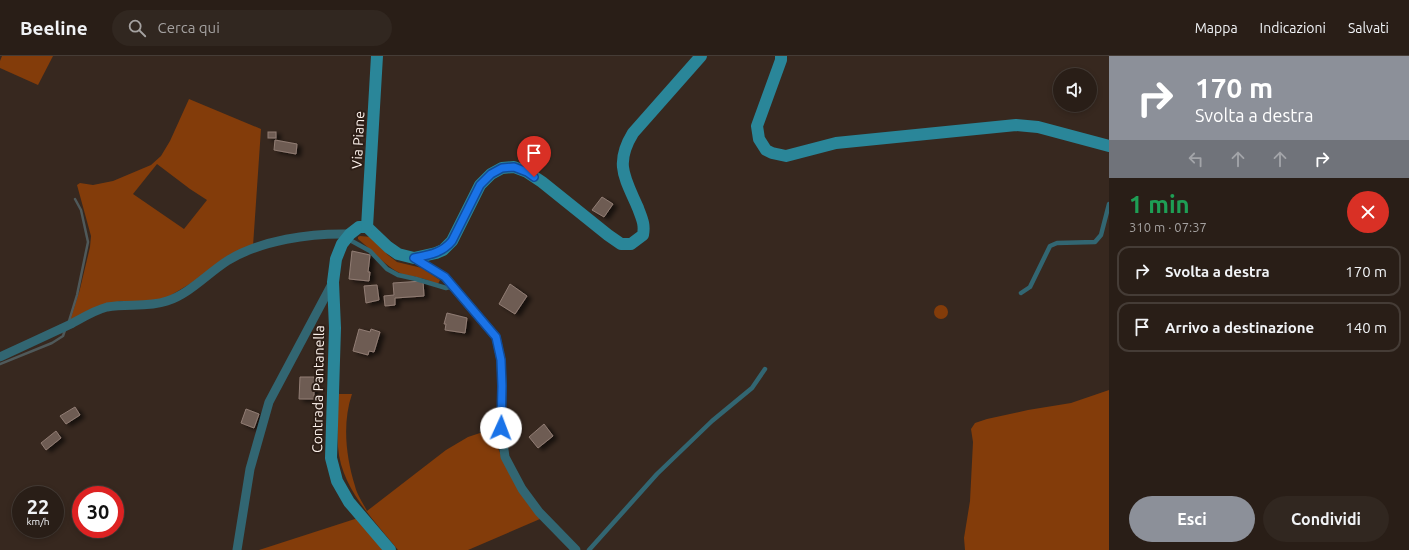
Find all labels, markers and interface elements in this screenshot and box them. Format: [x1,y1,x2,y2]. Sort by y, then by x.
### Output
search box [112,10,392,46]
text: Beeline [20,17,88,39]
icon: search [126,17,148,39]
text: Cerca qui [158,19,220,36]
text: Mappa [1195,20,1238,36]
text: Indicazioni [1260,20,1326,36]
text: Salvati [1348,20,1389,36]
map controls [1053,68,1097,112]
button: sound [1053,68,1097,112]
icon: right [1129,72,1181,124]
text: 170 m [1195,72,1273,103]
text: Svolta a destra [1195,105,1313,125]
street label: Via Piane [348,111,368,169]
pin [517,136,551,177]
icon: arrive [523,142,545,164]
icon: left [1185,148,1207,170]
icon: ahead [1227,148,1249,170]
icon: ahead [1269,148,1291,170]
icon: right [1311,148,1333,170]
text: 1 min [1129,191,1190,218]
button: close [1347,191,1389,233]
text: 310 m · 07:37 [1129,220,1207,234]
icon: right [1131,260,1153,282]
text: Svolta a destra [1165,263,1270,280]
text: 170 m [1345,263,1387,280]
icon: arrive [1131,316,1153,338]
text: Arrivo a destinazione [1165,319,1314,336]
text: 140 m [1345,319,1387,336]
street label: Contrada Pantanella [309,325,327,453]
position arrow [480,407,522,449]
speed limit sign: 30 [72,486,124,538]
text: 22 [27,495,49,518]
button: Esci [1129,496,1255,542]
button: Condividi [1263,496,1389,542]
text: km/h [26,516,50,527]

